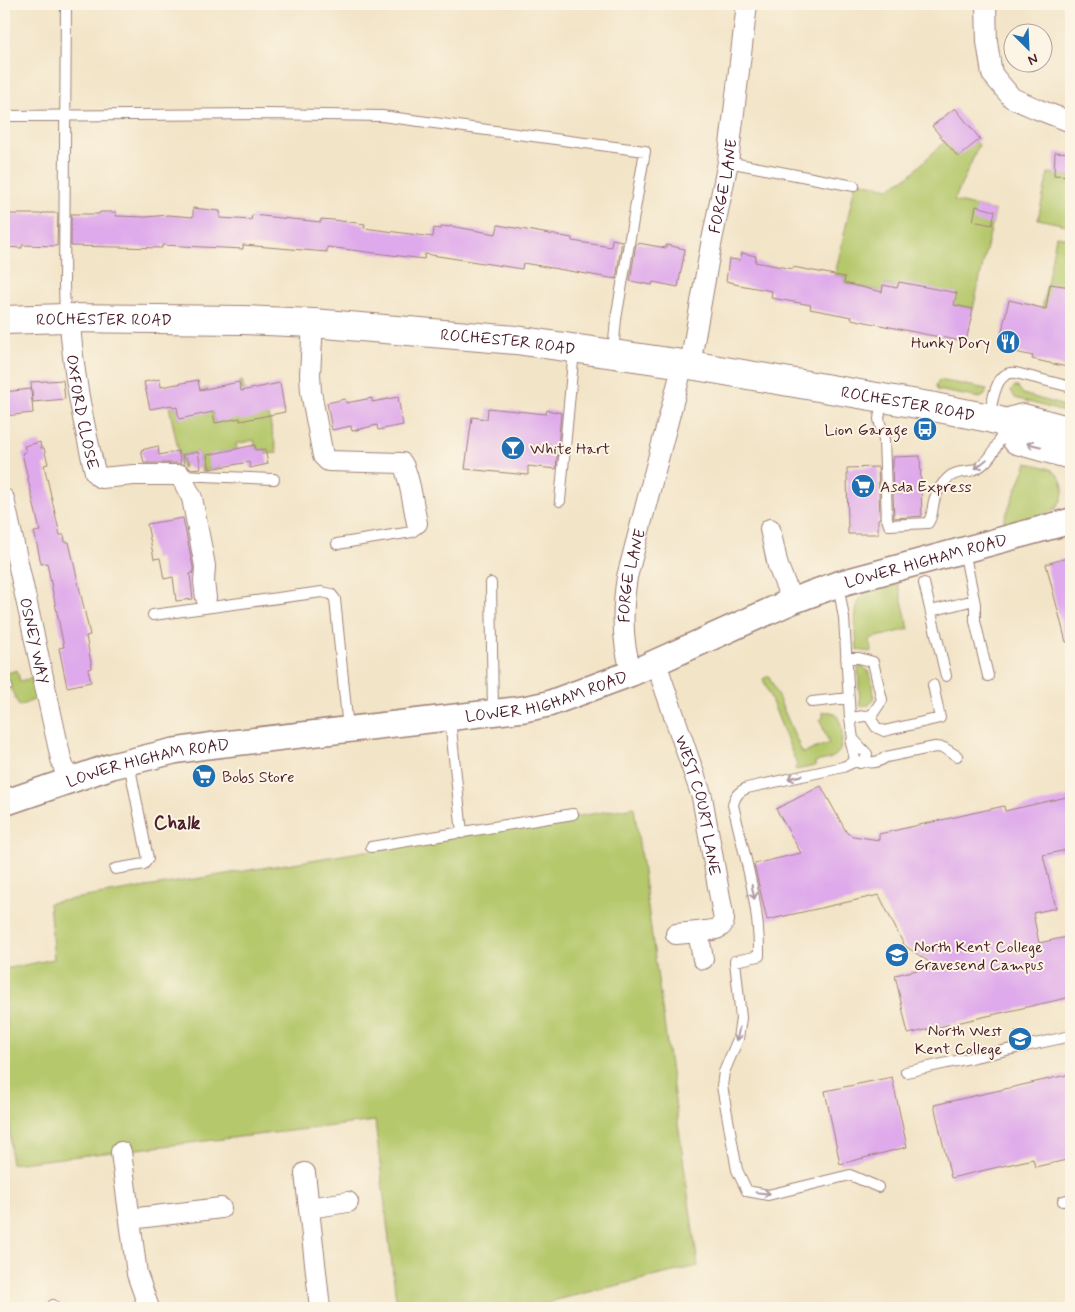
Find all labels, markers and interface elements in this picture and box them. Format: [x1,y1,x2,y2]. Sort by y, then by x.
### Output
north arrow [1002,22,1052,72]
text: N [1025,49,1041,69]
street label: FORGE LANE [705,138,743,235]
street label: ROCHESTER ROAD [36,309,172,331]
street label: ROCHESTER ROAD [439,325,577,360]
restaurant icon: Hunky Dory [995,329,1021,355]
place label: Hunky Dory [911,333,990,354]
street label: OXFORD CLOSE [61,353,103,472]
street label: ROCHESTER ROAD [839,382,977,427]
bus stop icon: Lion Garage [912,416,938,442]
place label: Lion Garage [824,420,908,442]
bar icon: White Hart [500,435,526,461]
place label: White Hart [530,439,611,460]
one-way arrow [1027,440,1043,449]
one-way arrow [975,458,988,469]
supermarket icon: Asda Express [850,473,876,499]
place label: Asda Express [880,477,972,498]
street label: FORGE LANE [614,527,651,623]
street label: LOWER HIGHAM ROAD [843,530,1010,594]
street label: OSNEY WAY [14,596,53,686]
street label: LOWER HIGHAM ROAD [464,667,631,728]
street label: WEST COURT LANE [670,733,725,877]
street label: LOWER HIGHAM ROAD [64,734,231,793]
supermarket icon: Bobs Store [191,763,217,789]
place label: Bobs Store [222,767,295,788]
one-way arrow [788,773,804,782]
district label: Chalk [154,811,201,836]
one-way arrow [748,884,758,900]
place label: North Kent College Gravesend Campus [914,937,1044,976]
school or university icon: North Kent College Gravesend Campus [884,942,910,968]
place label: North West Kent College [915,1021,1002,1060]
one-way arrow [733,1025,742,1041]
school or university icon: North West Kent College [1007,1026,1033,1052]
one-way arrow [755,1188,771,1198]

